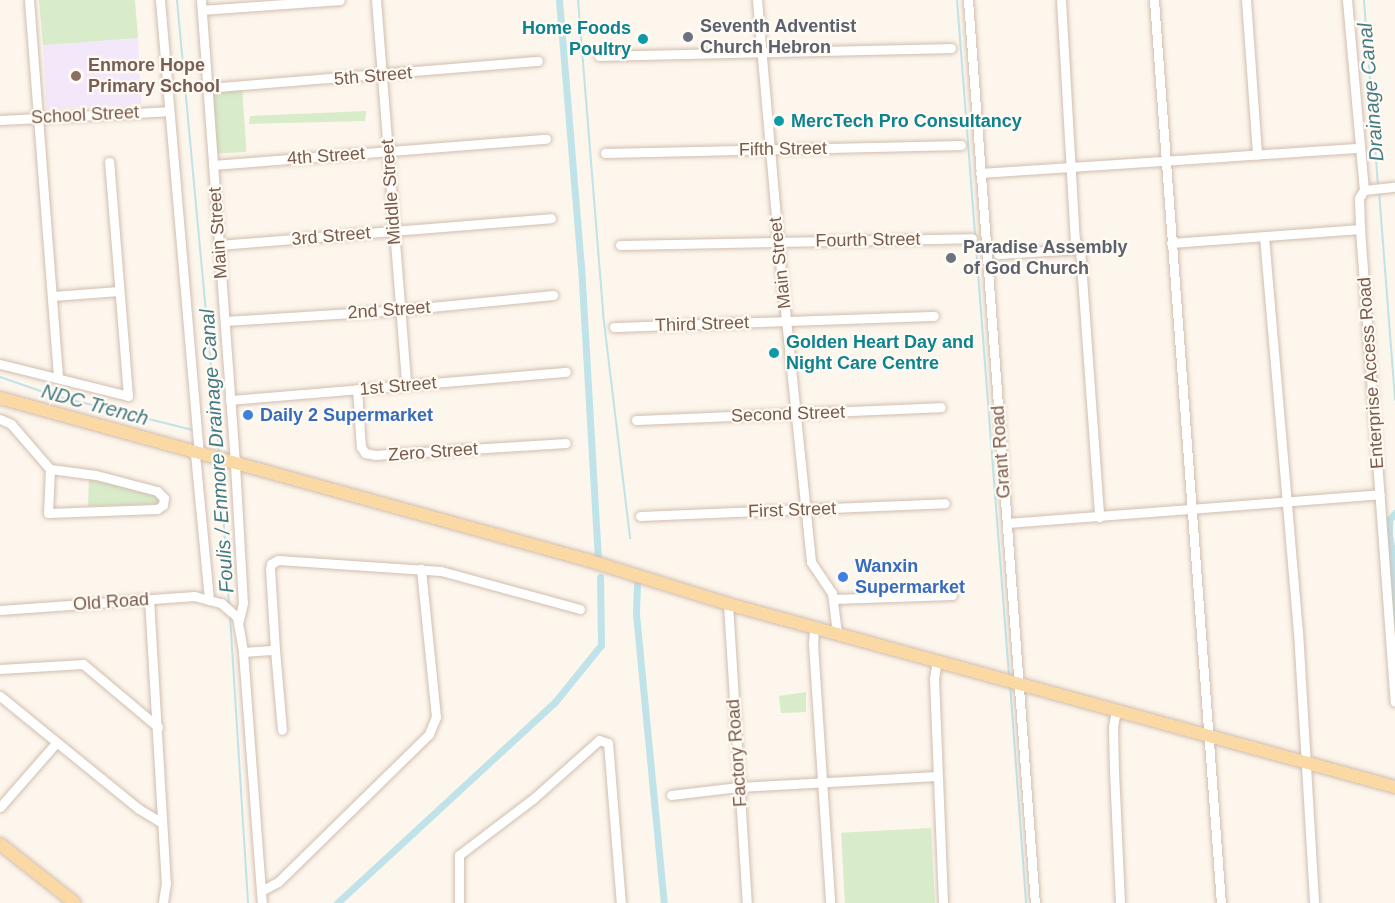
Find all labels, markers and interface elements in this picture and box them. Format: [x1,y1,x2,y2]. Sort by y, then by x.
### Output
place label: Seventh Adventist Church Hebron [700,16,857,58]
place label: Home Foods Poultry [522,18,631,60]
water label: Drainage Canal [1353,22,1389,162]
marker: Seventh Adventist Church Hebron [681,30,695,44]
marker: Home Foods Poultry [636,32,650,46]
place label: Enmore Hope Primary School [88,55,220,98]
street label: 5th Street [333,62,413,90]
marker: Enmore Hope Primary School [69,69,83,83]
street label: School Street [30,101,140,129]
place label: MercTech Pro Consultancy [791,110,1022,132]
marker: MercTech Pro Consultancy [772,114,786,128]
street label: Fifth Street [739,137,827,161]
street label: Middle Street [377,138,405,246]
street label: 4th Street [286,143,366,169]
street label: Main Street [204,186,232,280]
street label: Main Street [764,216,796,310]
street label: 3rd Street [291,222,371,250]
street label: Fourth Street [815,228,921,252]
place label: Paradise Assembly of God Church [963,237,1128,280]
marker: Paradise Assembly of God Church [944,251,958,265]
street label: Enterprise Access Road [1353,276,1389,470]
street label: 2nd Street [347,296,431,324]
water label: Foulis / Enmore Drainage Canal [195,308,239,594]
street label: Third Street [655,312,749,336]
place label: Golden Heart Day and Night Care Centre [786,332,974,374]
marker: Golden Heart Day and Night Care Centre [767,346,781,360]
street label: 1st Street [359,372,437,400]
water label: NDC Trench [39,379,151,431]
street label: Second Street [731,401,845,427]
place label: Daily 2 Supermarket [260,404,433,426]
street label: Grant Road [987,405,1015,499]
marker: Daily 2 Supermarket [241,408,255,422]
street label: Zero Street [387,438,479,466]
street label: First Street [748,498,836,522]
place label: Wanxin Supermarket [855,556,965,598]
marker: Wanxin Supermarket [836,570,850,584]
street label: Old Road [72,589,150,615]
street label: Factory Road [722,698,752,808]

